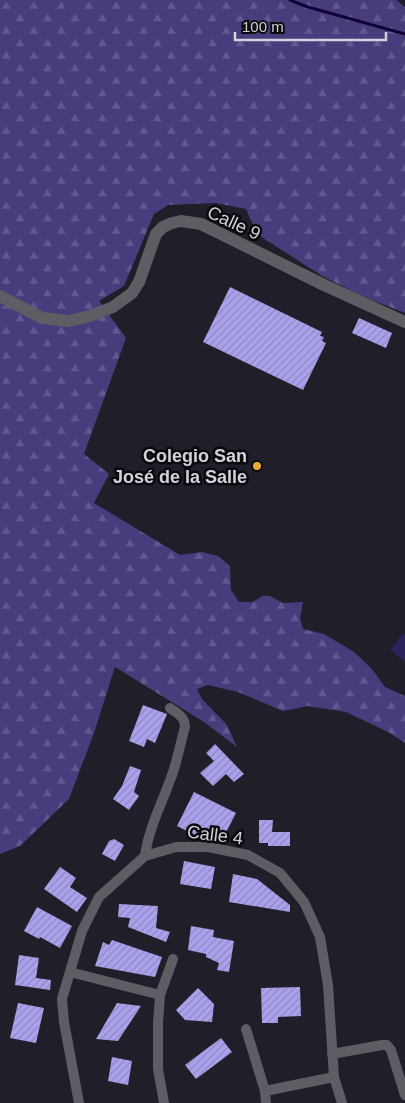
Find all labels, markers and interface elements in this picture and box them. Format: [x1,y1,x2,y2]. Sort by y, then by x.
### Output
scale bar [235,10,386,42]
text: 100 m [242,18,284,35]
street label: Calle 9 [204,202,264,244]
place label: Colegio San José de la Salle [113,446,247,487]
marker: Colegio San José de la Salle [251,460,263,472]
street label: Calle 4 [186,822,244,848]

